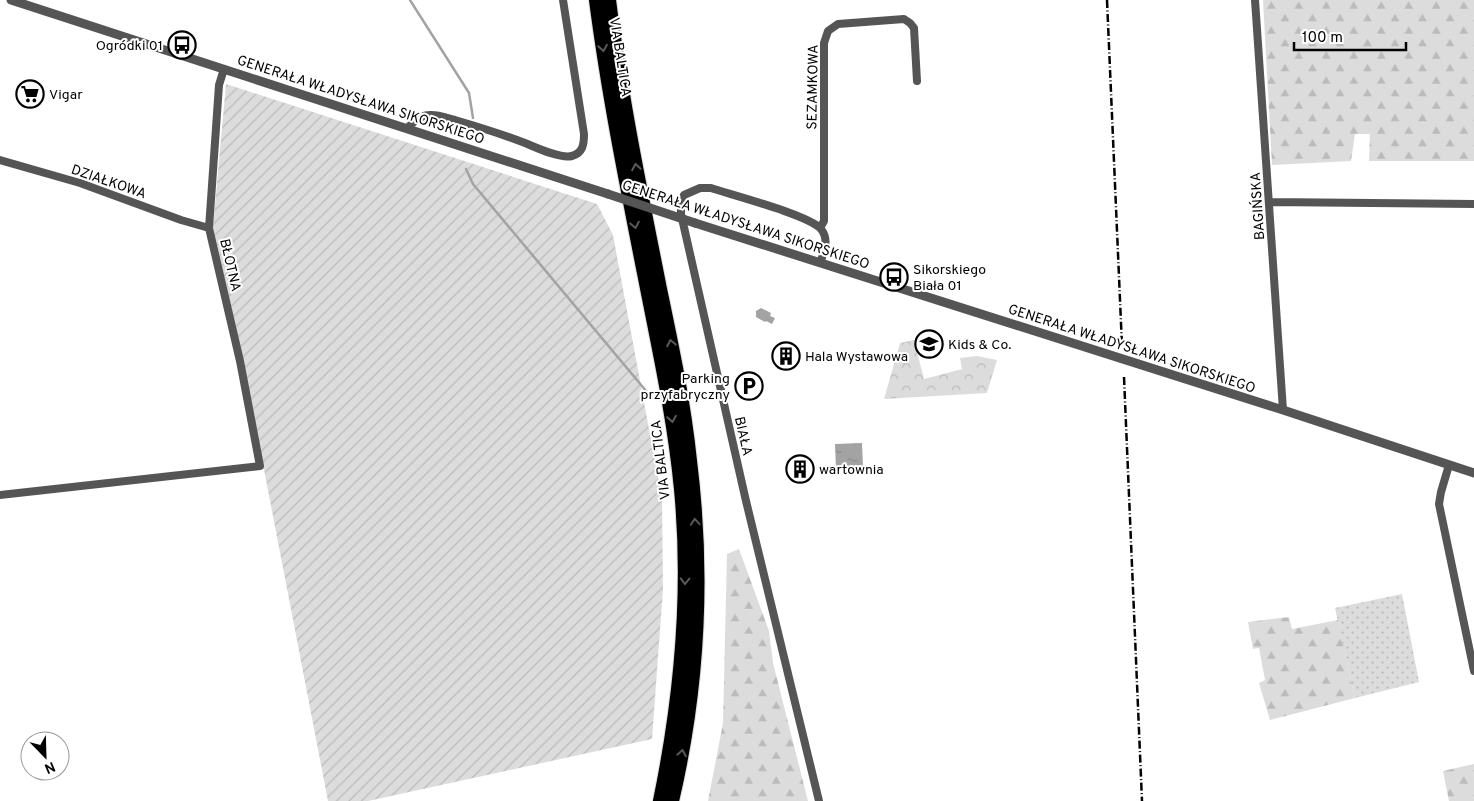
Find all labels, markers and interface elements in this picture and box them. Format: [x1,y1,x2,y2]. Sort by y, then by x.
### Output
street label: VIA BALTICA [605,16,634,98]
scale bar [1294,20,1406,52]
text: 100 m [1302,29,1343,48]
bus stop icon: Ogródki 01 [167,30,197,60]
place label: Ogródki 01 [96,38,163,55]
street label: SEZAMKOWA [804,44,823,130]
one-way arrow [597,45,608,53]
street label: GENERAŁA WŁADYSŁAWA SIKORSKIEGO [235,52,486,149]
supermarket icon: Vigar [15,79,45,109]
place label: Vigar [49,87,83,104]
street label: DZIAŁKOWA [69,162,148,203]
one-way arrow [631,163,641,171]
street label: BAGIŃSKA [1247,171,1269,241]
street label: GENERAŁA WŁADYSŁAWA SIKORSKIEGO [620,177,871,274]
one-way arrow [629,221,639,230]
street label: BŁOTNA [215,237,244,293]
bus stop icon: Sikorskiego Biała 01 [879,262,909,292]
place label: Sikorskiego Biała 01 [913,262,986,295]
street label: GENERAŁA WŁADYSŁAWA SIKORSKIEGO [1006,301,1257,398]
school or university icon: Kids & Co. [914,329,944,359]
place label: Kids & Co. [948,337,1011,354]
one-way arrow [666,339,677,348]
building icon: Hala Wystawowa [771,341,801,371]
place label: Hala Wystawowa [805,349,908,366]
place label: Parking przyfabryczny [641,371,730,404]
parking icon: Parking przyfabryczny [734,371,764,401]
street label: BIAŁA [730,415,755,458]
one-way arrow [666,416,677,424]
street label: VIA BALTICA [648,419,675,501]
building icon: wartownia [785,454,815,484]
place label: wartownia [819,462,884,479]
one-way arrow [690,517,701,525]
one-way arrow [679,577,690,585]
north arrow [20,731,70,781]
one-way arrow [676,749,686,758]
text: N [42,757,57,776]

